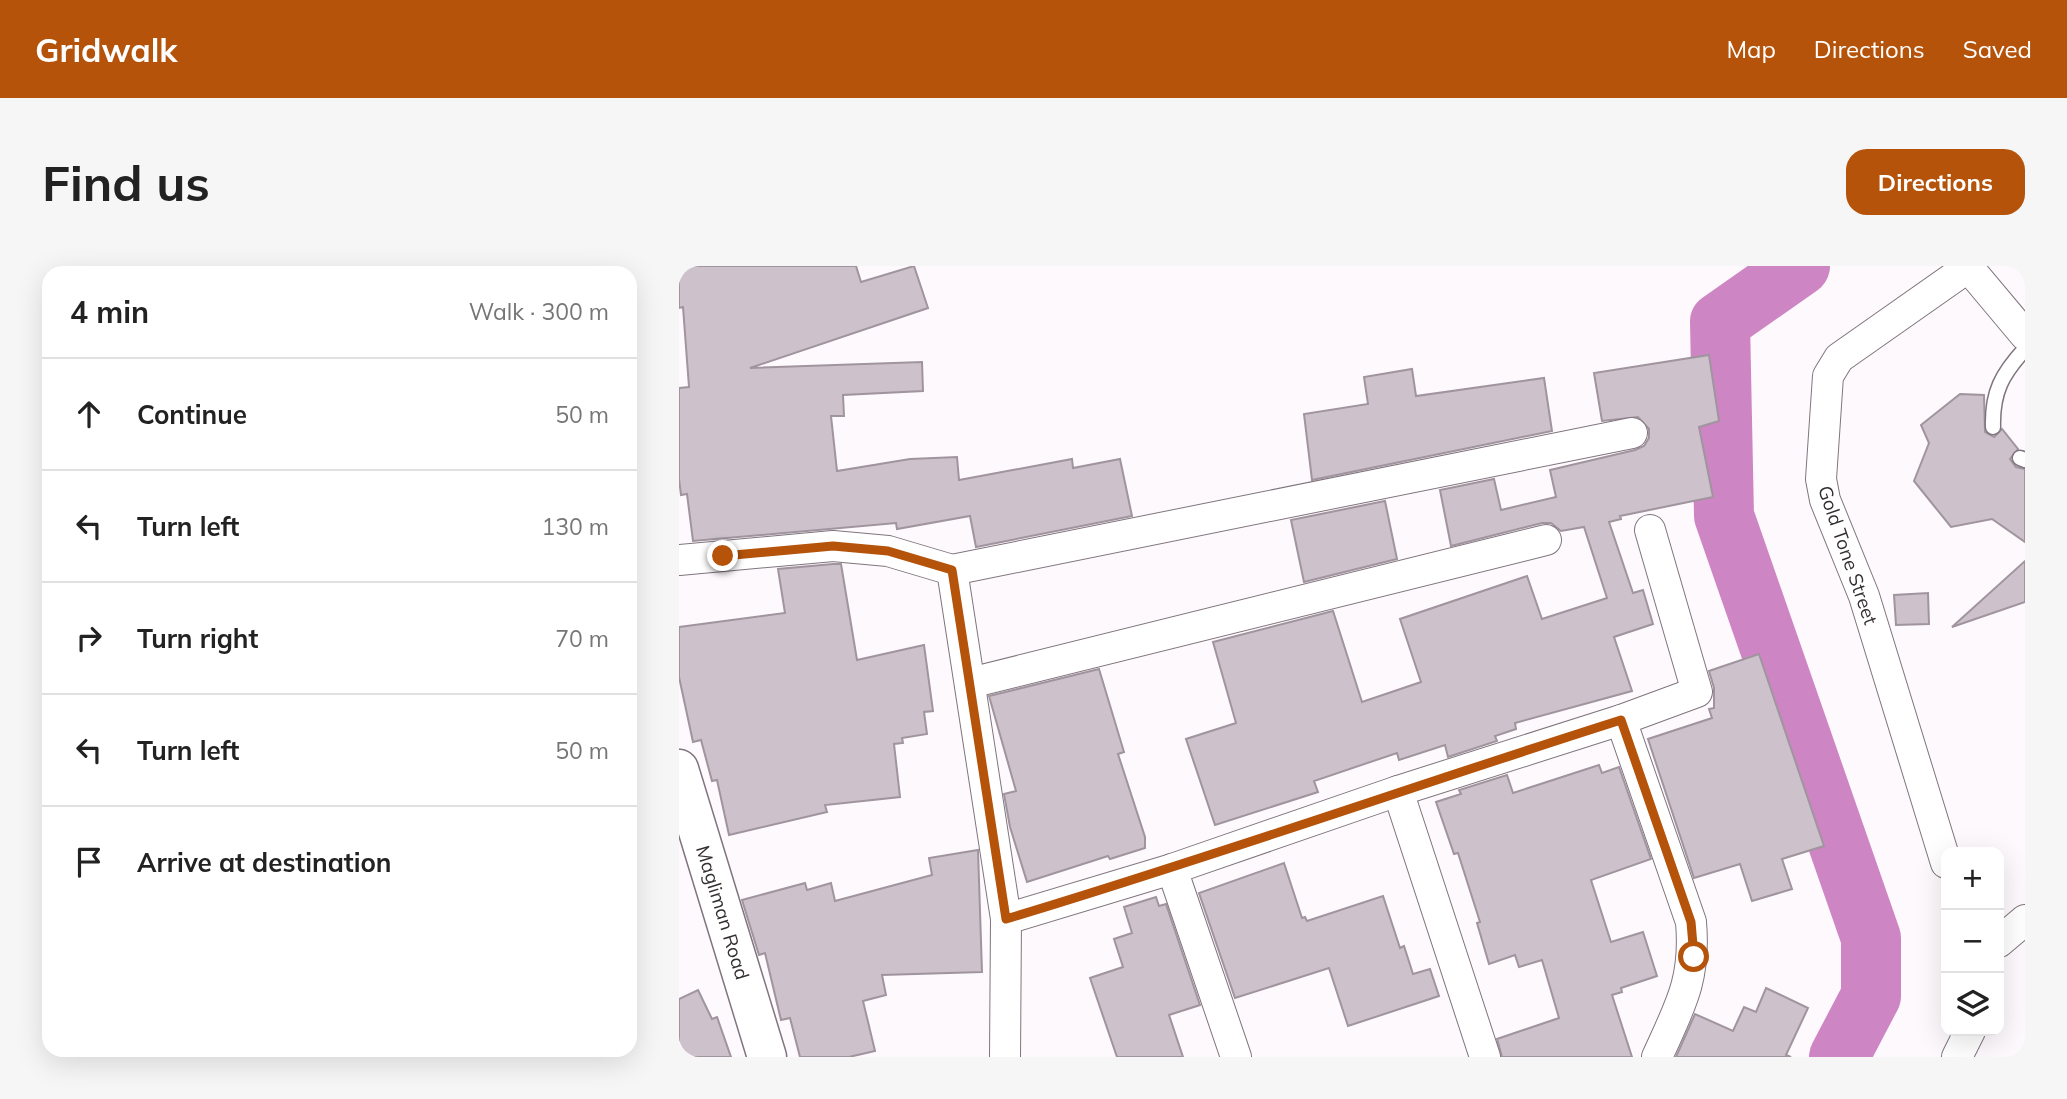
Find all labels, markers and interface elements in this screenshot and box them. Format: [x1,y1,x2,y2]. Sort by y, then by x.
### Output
text: Gridwalk [35,29,178,70]
text: Map [1726,34,1776,64]
text: Directions [1814,34,1925,64]
text: Saved [1963,34,2032,64]
button: Directions [1846,149,2025,215]
text: Find us [42,152,210,213]
text: 4 min [70,293,149,331]
text: Walk · 300 m [469,297,609,326]
icon: ahead [70,395,108,433]
text: Continue [137,398,247,431]
text: 50 m [555,400,609,429]
street label: Gold Tone Street [1813,482,1883,628]
icon: left [70,507,108,545]
text: Turn left [137,510,239,543]
text: 130 m [541,512,609,541]
route end [707,540,738,571]
icon: right [70,619,108,657]
text: Turn right [137,622,258,655]
text: 70 m [555,624,609,653]
icon: left [70,731,108,769]
text: Turn left [137,734,239,767]
text: 50 m [555,736,609,765]
street label: Magliman Road [691,842,755,982]
icon: arrive [70,843,108,881]
text: Arrive at destination [137,846,392,879]
map controls [1941,847,2004,1036]
button: + [1941,847,2004,910]
button: − [1941,910,2004,973]
route start [1678,941,1709,972]
button: layers [1941,973,2004,1036]

